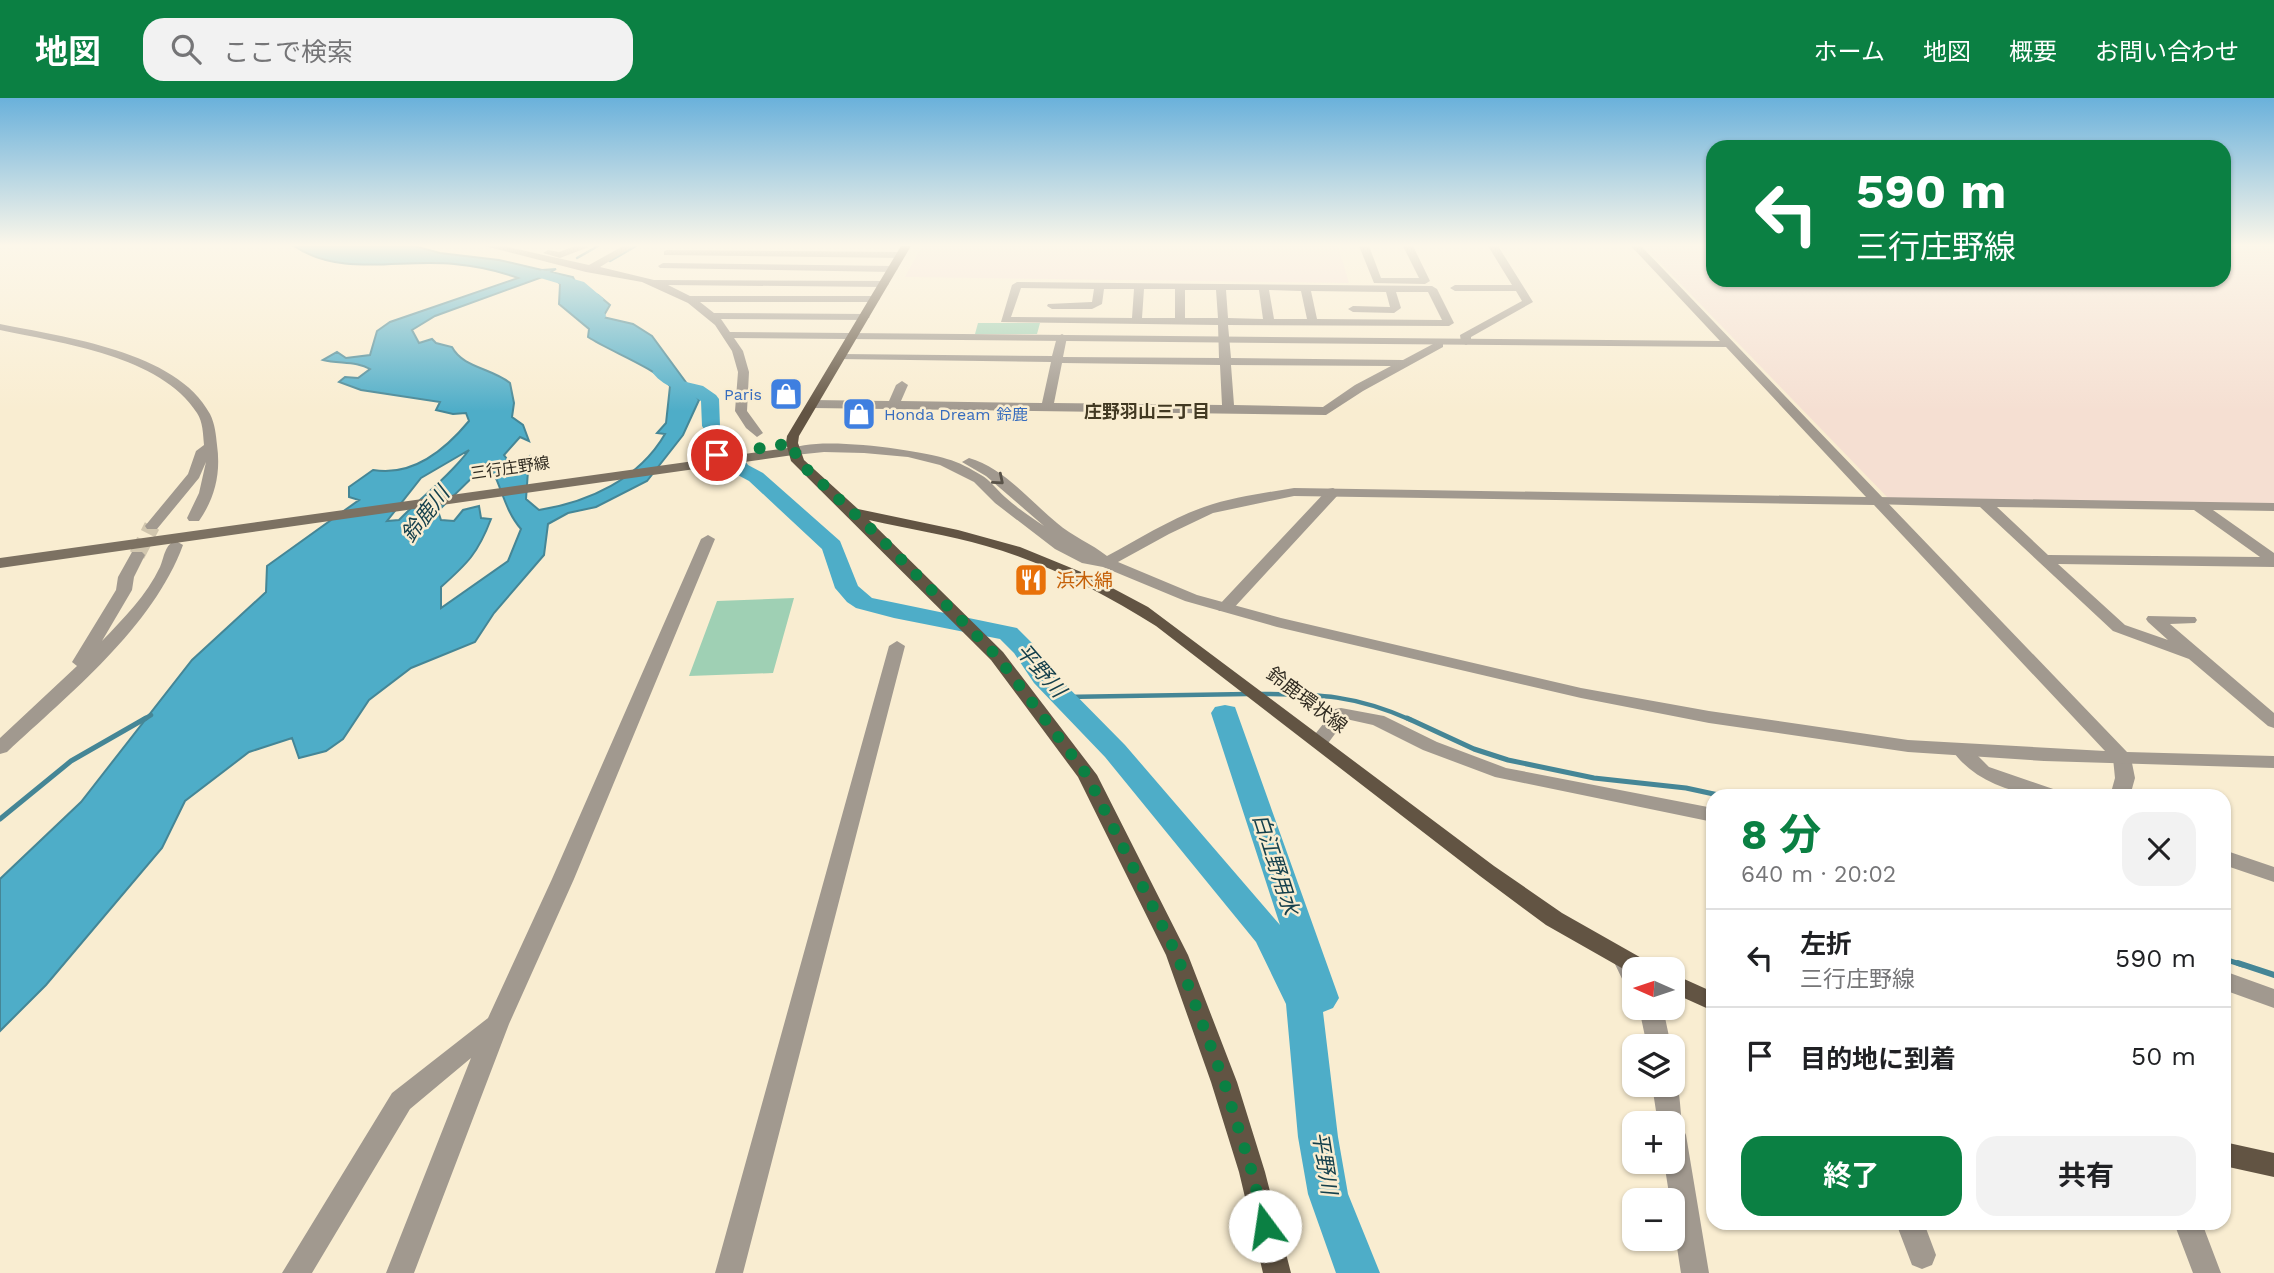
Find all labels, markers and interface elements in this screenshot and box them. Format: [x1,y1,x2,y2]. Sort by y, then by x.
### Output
search box [143,18,633,81]
icon: search [167,30,205,68]
text: 地図 [35,32,101,71]
text: ここで検索 [223,37,353,67]
text: ホーム [1814,38,1885,66]
text: 地図 [1923,38,1971,66]
text: 概要 [2009,38,2057,66]
text: お問い合わせ [2095,38,2239,66]
text: 590 m [1856,162,2006,220]
icon: left [1741,168,1832,259]
text: 三行庄野線 [1856,228,2016,266]
shop icon: Paris [767,375,805,413]
place label: Paris [724,385,762,404]
shop icon: Honda Dream 鈴鹿 [840,395,878,433]
district label: 庄野羽山三丁目 [1084,401,1210,422]
place label: Honda Dream 鈴鹿 [884,405,1028,424]
pin [687,425,747,485]
icon: arrive [698,436,736,474]
street label: 三行庄野線 [469,453,551,483]
one-way arrow [991,472,1004,484]
water label: 鈴鹿川 [396,480,455,547]
restaurant icon: 浜木綿 [1012,561,1050,599]
place label: 浜木綿 [1056,569,1113,592]
water label: 平野川 [1011,638,1072,703]
street label: 鈴鹿環状線 [1262,662,1352,738]
water label: 白江野用水 [1248,810,1305,920]
text: 8 分 [1741,810,1821,859]
button: close [2122,812,2196,886]
text: 640 m · 20:02 [1741,861,1896,888]
text: 左折 [1800,929,1852,959]
icon: left [1741,939,1779,977]
text: 590 m [2115,943,2196,973]
north arrow [1622,957,1685,1020]
map controls [1622,957,1685,1251]
text: 三行庄野線 [1800,966,1915,993]
button: layers [1622,1034,1685,1097]
icon: arrive [1741,1037,1779,1075]
text: 50 m [2131,1041,2196,1071]
text: 目的地に到着 [1800,1044,1956,1074]
button: + [1622,1111,1685,1174]
water label: 平野川 [1308,1130,1343,1198]
button: 終了 [1741,1136,1962,1216]
button: 共有 [1976,1136,2196,1216]
button: − [1622,1188,1685,1251]
position arrow [1228,1189,1302,1263]

